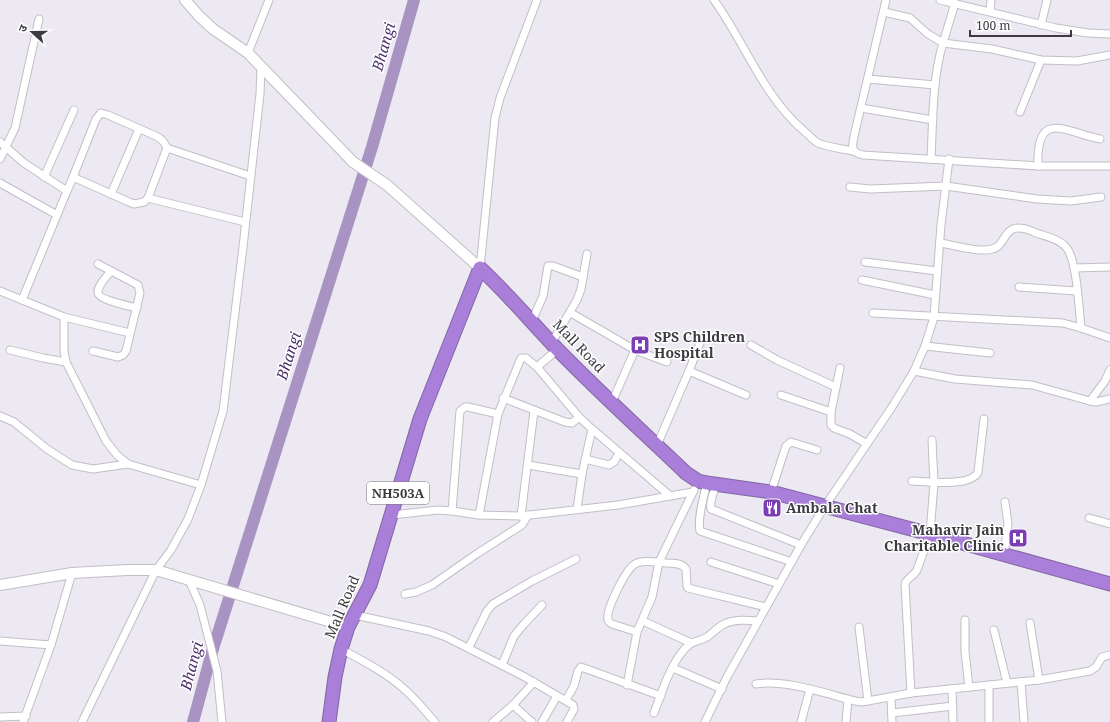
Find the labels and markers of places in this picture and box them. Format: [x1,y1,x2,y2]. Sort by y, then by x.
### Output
place label: SPS Children Hospital [654,327,745,362]
hospital icon: SPS Children Hospital [629,334,651,356]
restaurant icon: Ambala Chat [761,497,783,519]
place label: Ambala Chat [786,498,878,517]
place label: Mahavir Jain Charitable Clinic [884,520,1004,555]
hospital icon: Mahavir Jain Charitable Clinic [1007,527,1029,549]

